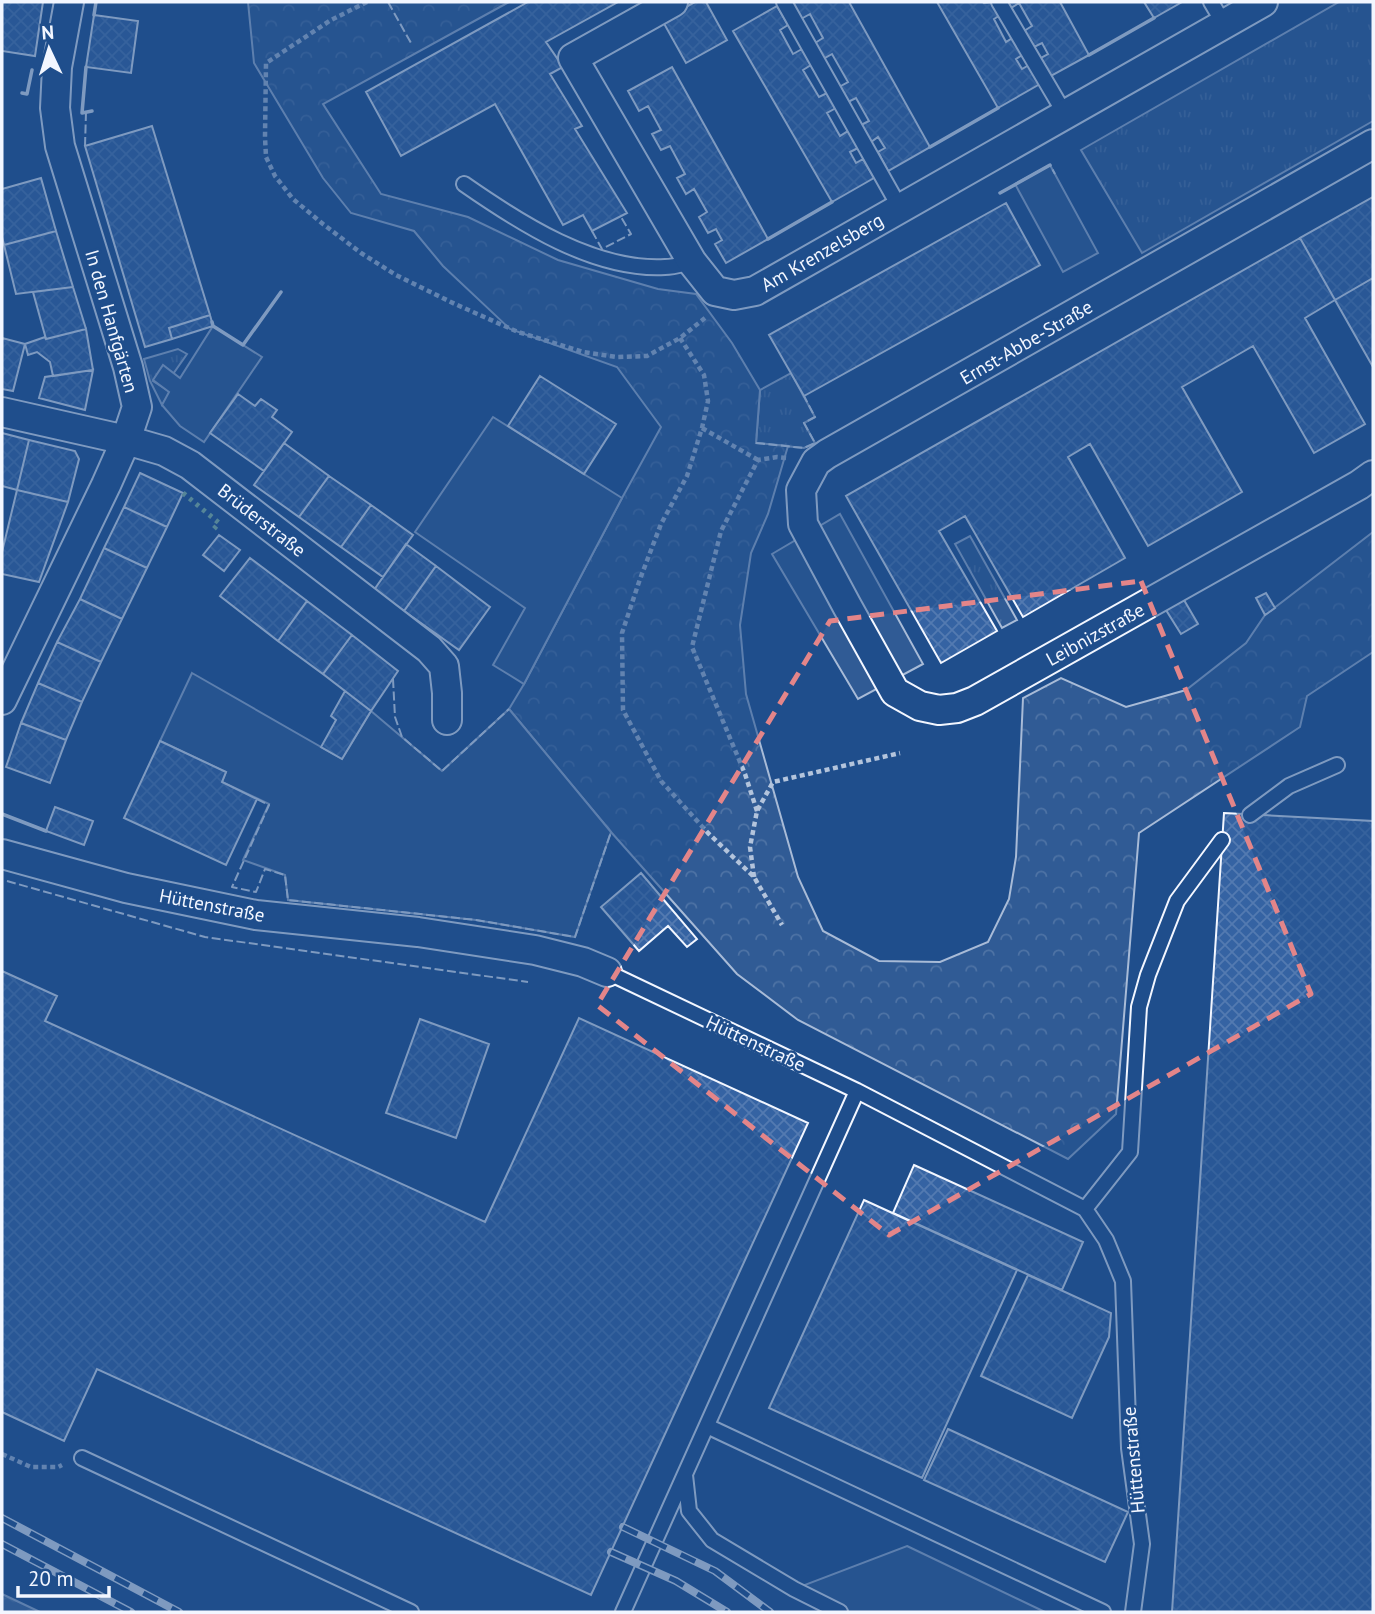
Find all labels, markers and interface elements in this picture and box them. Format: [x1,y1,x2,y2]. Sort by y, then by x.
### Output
north arrow [14,14,84,84]
text: N [41,20,55,44]
street label: Am Krenzelsberg [757,207,887,297]
street label: In den Hanfgärten [80,247,144,395]
street label: Ernst-Abbe-Straße [955,294,1097,390]
street label: Brüderstraße [213,478,311,562]
street label: Leibnizstraße [1042,597,1148,671]
street label: Hüttenstraße [157,883,267,927]
street label: Hüttenstraße [702,1010,810,1076]
street label: Hüttenstraße [1116,1406,1150,1514]
scale bar [18,1554,108,1598]
text: 20 m [28,1565,74,1592]

